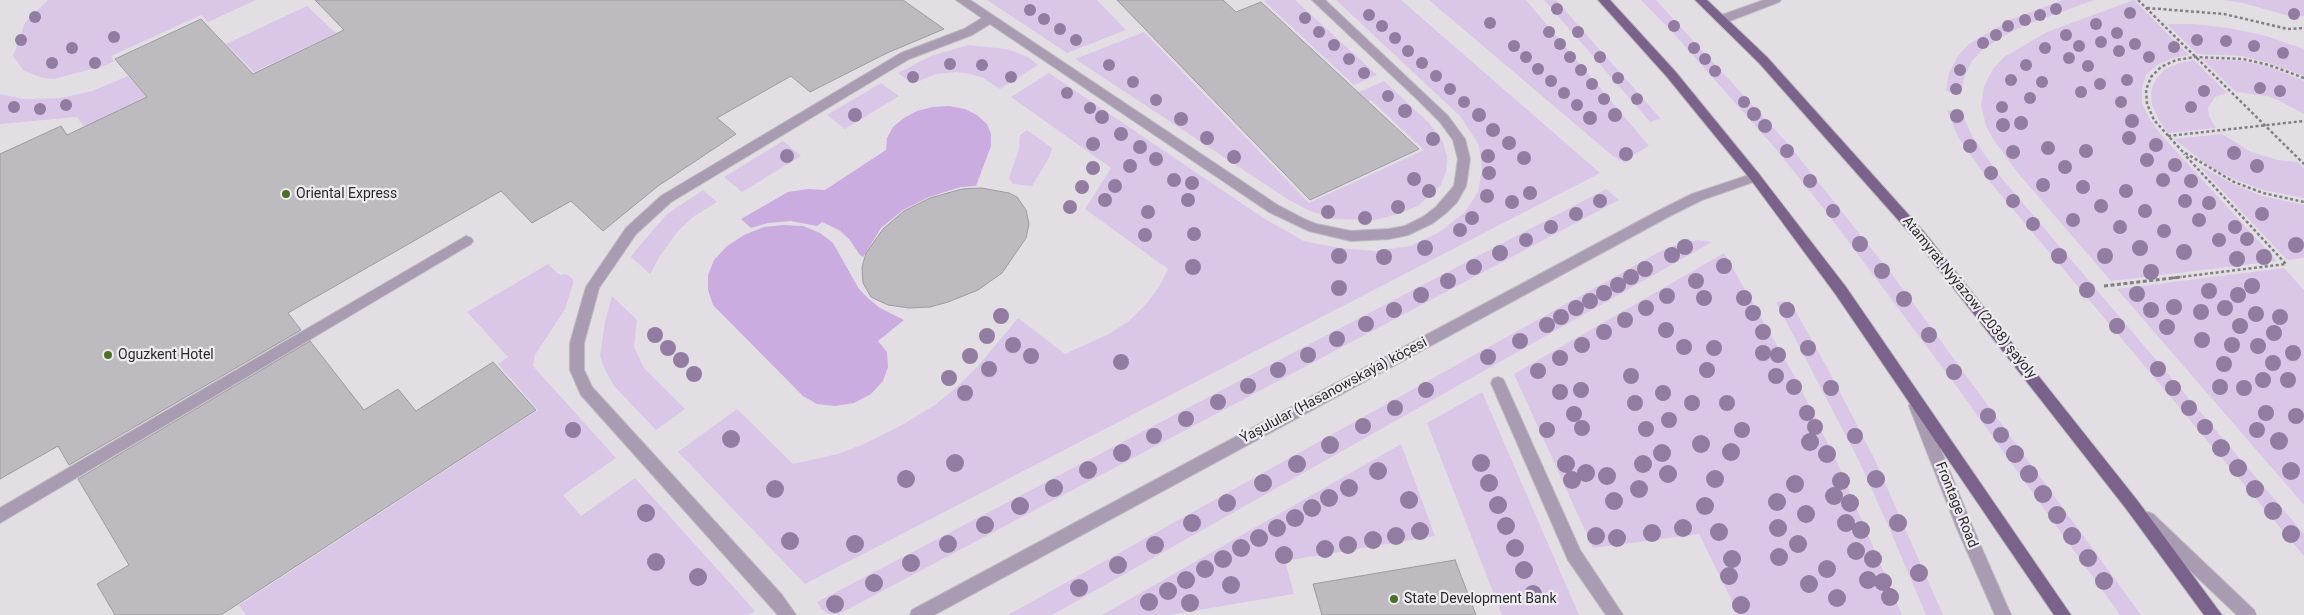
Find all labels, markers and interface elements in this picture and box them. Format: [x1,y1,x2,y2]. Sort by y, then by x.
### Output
place label: Oriental Express [296,186,397,202]
marker: Oriental Express [280,188,292,200]
street label: Atamyrat Nyýazow (2038) şaýoly [1898,214,2040,382]
street label: Ýaşulular (Hasanowskaýa) köçesi [1238,335,1430,447]
place label: Oguzkent Hotel [118,347,214,363]
marker: Oguzkent Hotel [102,349,114,361]
street label: Frontage Road [1931,460,1981,550]
place label: State Development Bank [1404,591,1557,607]
marker: State Development Bank [1388,593,1400,605]

